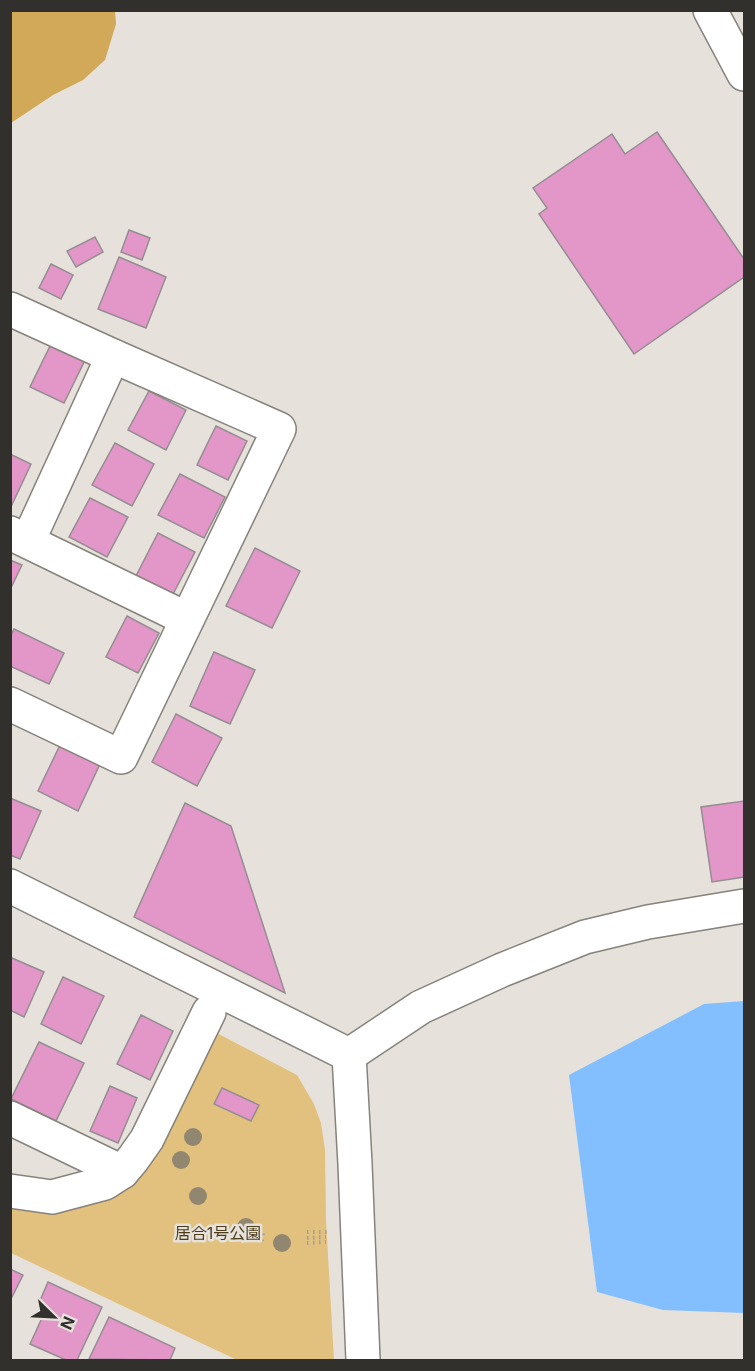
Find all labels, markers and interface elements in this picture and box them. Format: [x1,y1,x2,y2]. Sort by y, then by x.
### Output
park label: 居合1号公園 [175,1223,261,1243]
north arrow [24,1287,84,1347]
text: N [56,1313,79,1333]

